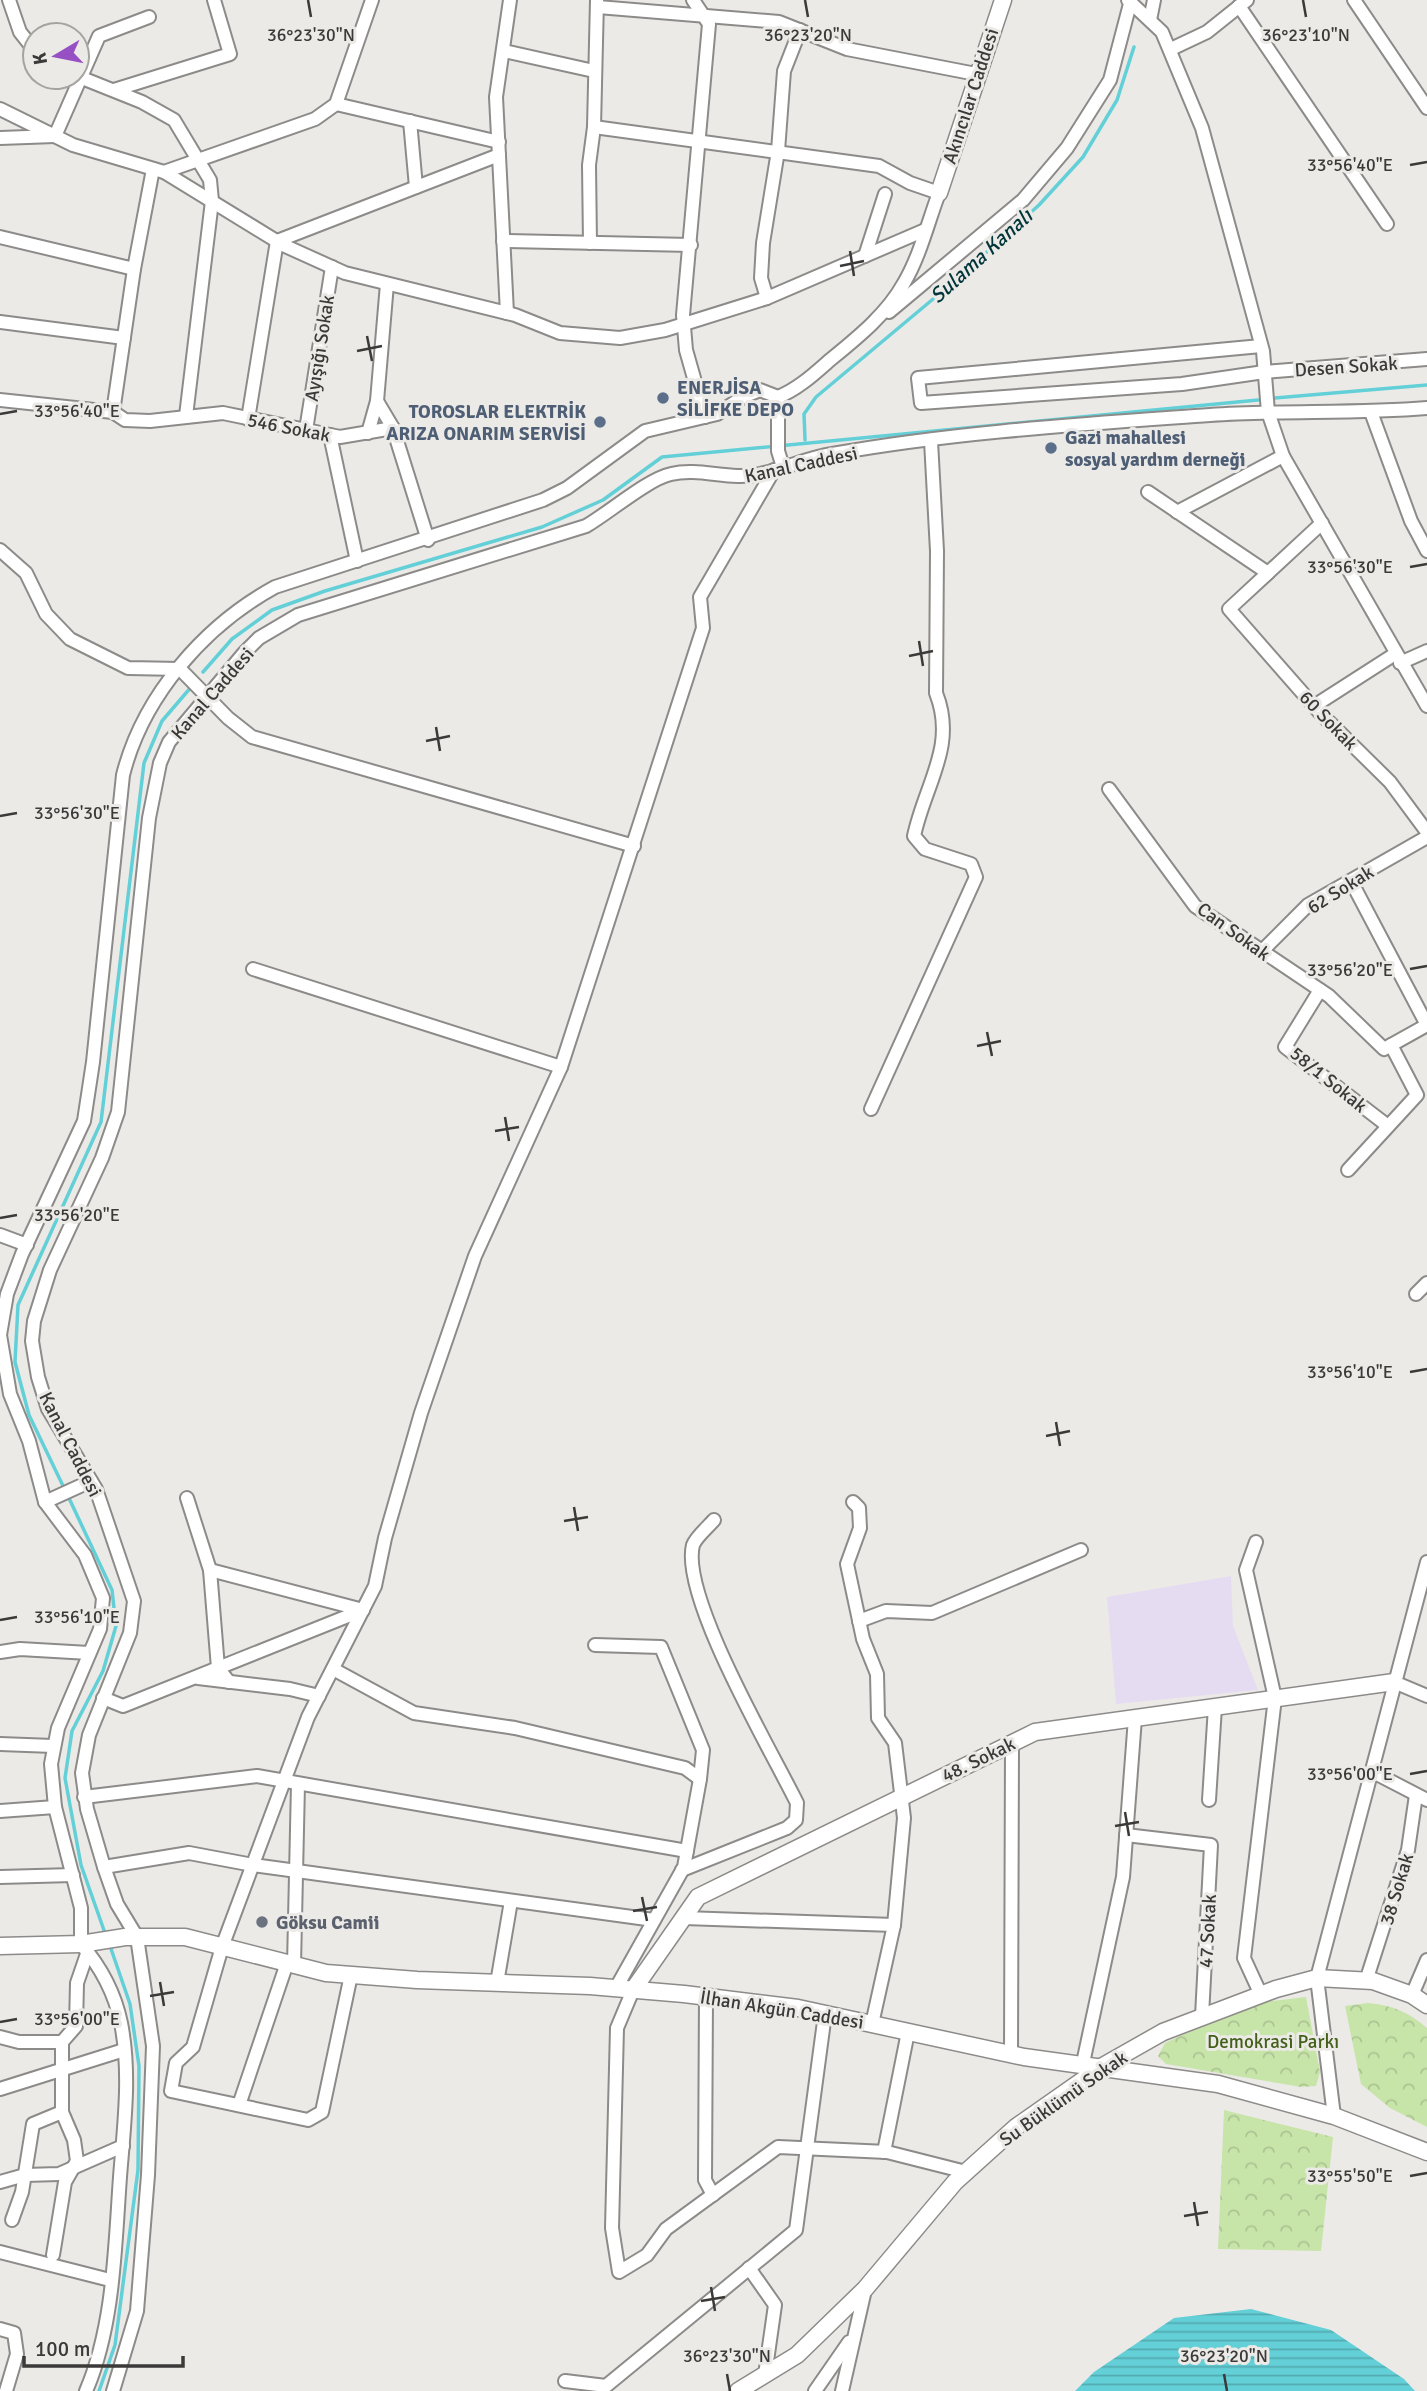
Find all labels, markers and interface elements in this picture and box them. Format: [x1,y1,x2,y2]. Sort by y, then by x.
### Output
north arrow [21,21,91,91]
text: 36°23'30"N [267,24,355,46]
text: 36°23'20"N [764,24,852,46]
text: 36°23'10"N [1262,24,1350,46]
street label: Akıncılar Caddesi [938,25,1004,167]
text: K [27,51,53,67]
text: 33°56'40"E [1307,154,1393,176]
water label: Sulama Kanalı [924,202,1039,309]
street label: Ayışığı Sokak [300,293,340,403]
street label: Desen Sokak [1294,351,1399,383]
place label: ENERJİSA SİLİFKE DEPO [677,376,794,422]
marker: ENERJİSA SİLİFKE DEPO [655,390,671,406]
text: 33°56'40"E [34,400,120,422]
place label: TOROSLAR ELEKTRİK ARIZA ONARIM SERVİSİ [386,400,586,446]
street label: 546 Sokak [245,408,333,448]
marker: TOROSLAR ELEKTRİK ARIZA ONARIM SERVİSİ [592,414,608,430]
place label: Gazi mahallesi sosyal yardım derneği [1065,426,1245,472]
marker: Gazi mahallesi sosyal yardım derneği [1043,440,1059,456]
street label: Kanal Caddesi [743,441,860,489]
text: 33°56'30"E [1307,556,1393,578]
street label: Kanal Caddesi [166,642,259,745]
street label: 60 Sokak [1294,686,1363,756]
text: 33°56'30"E [34,802,120,824]
street label: 62 Sokak [1303,860,1379,920]
street label: Can Sokak [1192,897,1275,967]
text: 33°56'20"E [1307,959,1393,981]
street label: 58/1 Sokak [1285,1041,1372,1118]
text: 33°56'20"E [34,1204,120,1226]
text: 33°56'10"E [1307,1361,1393,1383]
street label: Kanal Caddesi [33,1388,107,1501]
text: 33°56'10"E [34,1606,120,1628]
street label: 48. Sokak [938,1732,1020,1788]
text: 33°56'00"E [1307,1763,1393,1785]
street label: 38 Sokak [1375,1850,1419,1928]
street label: 47 Sokak [1194,1893,1222,1969]
place label: Göksu Camii [276,1911,379,1935]
marker: Göksu Camii [254,1914,270,1930]
street label: İlhan Akgün Caddesi [698,1985,866,2035]
text: 33°56'00"E [34,2008,120,2030]
park label: Demokrasi Parkı [1207,2030,1339,2054]
street label: Su Büklümü Sokak [995,2045,1133,2152]
text: 33°55'50"E [1307,2165,1393,2187]
scale bar [24,2324,184,2368]
text: 100 m [35,2336,90,2362]
text: 36°23'30"N [683,2345,771,2367]
text: 36°23'20"N [1180,2345,1268,2367]

